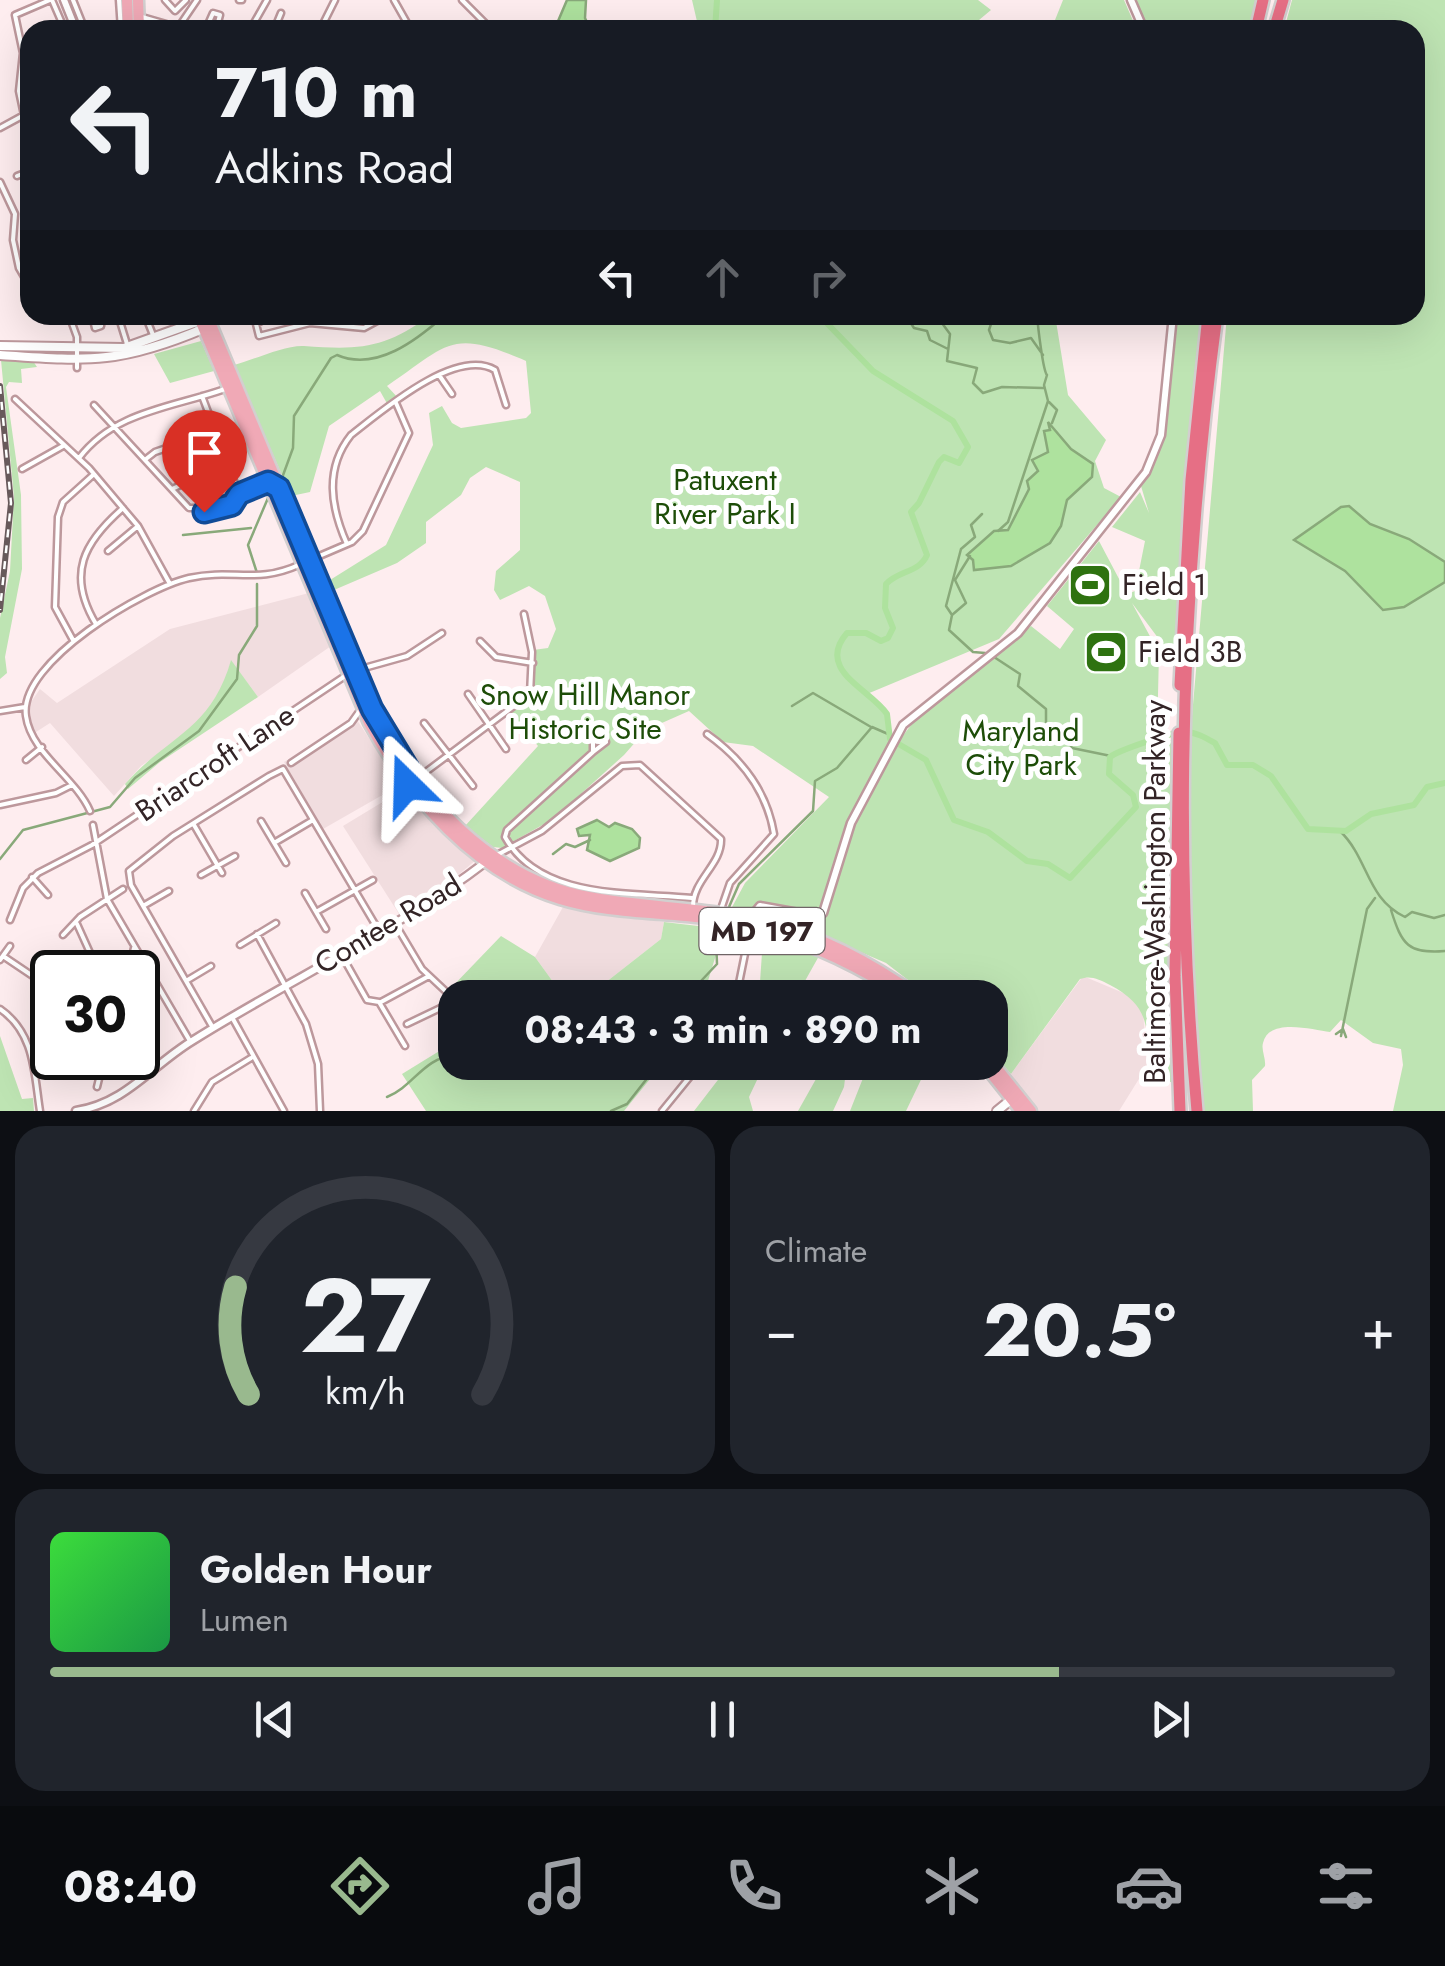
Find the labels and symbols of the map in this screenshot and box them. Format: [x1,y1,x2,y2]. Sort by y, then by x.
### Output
pin [162,410,247,513]
park label: Patuxent River Park I [654,458,796,535]
sports icon: Field 1 [1067,562,1113,608]
place label: Field 1 [1122,563,1207,606]
sports icon: Field 3B [1083,629,1129,675]
place label: Field 3B [1138,630,1242,673]
park label: Snow Hill Manor Historic Site [480,673,691,750]
street label: Briarcroft Lane [127,693,303,832]
street label: Baltimore-Washington Parkway [1133,699,1176,1084]
park label: Maryland City Park [962,709,1080,786]
position arrow [355,733,459,837]
street label: Contee Road [306,863,469,984]
road number: MD 197 [700,908,824,954]
speed limit sign: 30 [30,950,160,1080]

